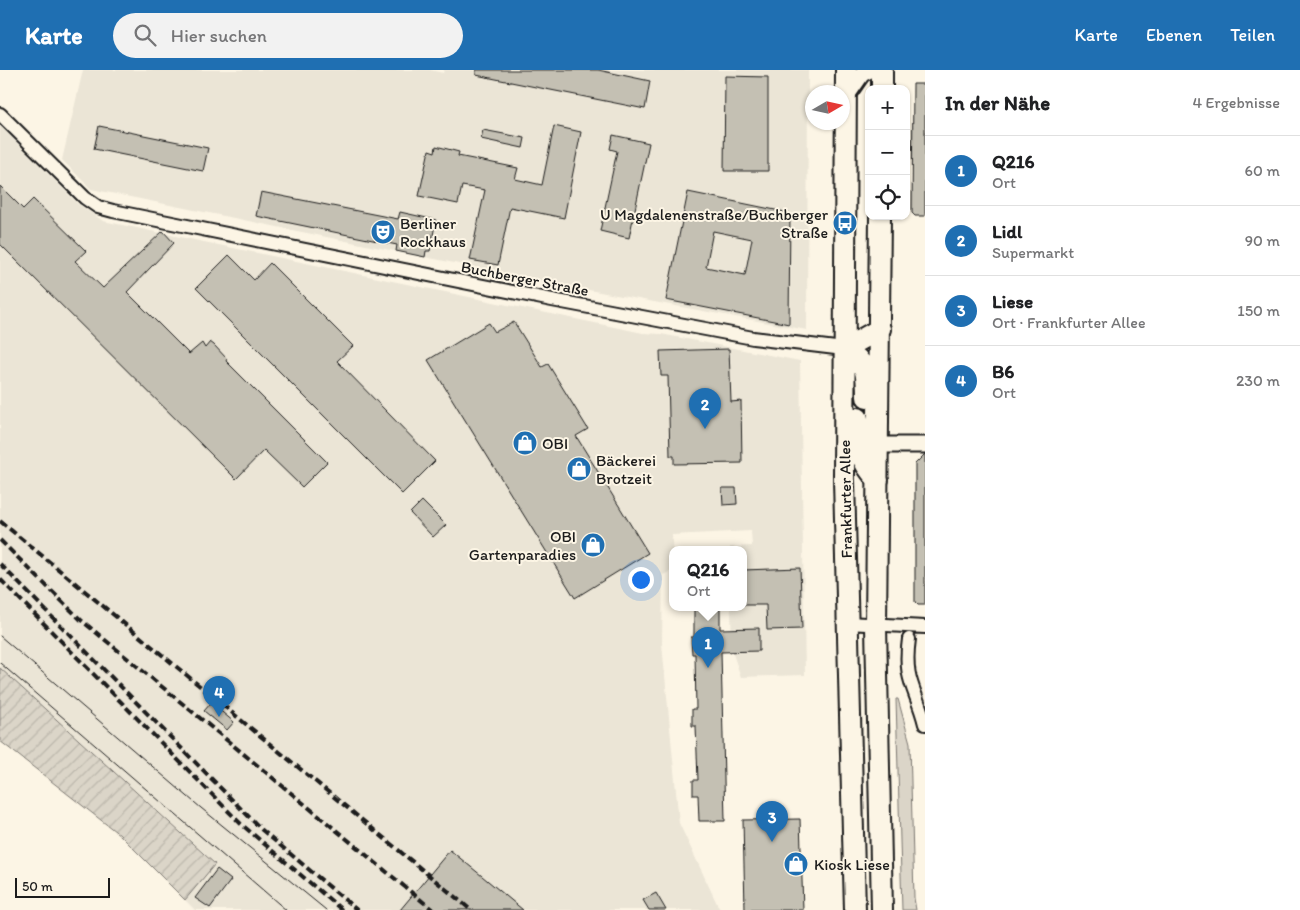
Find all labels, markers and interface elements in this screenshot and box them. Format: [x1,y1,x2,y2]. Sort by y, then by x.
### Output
search box [113,13,463,58]
text: Karte [25,21,83,50]
icon: search [131,21,159,49]
text: Hier suchen [171,24,267,47]
text: Karte [1075,24,1118,46]
text: Ebenen [1146,24,1202,46]
text: Teilen [1230,24,1275,46]
north arrow [805,85,850,130]
map controls [865,85,910,220]
button: + [865,85,910,130]
text: In der Nähe [945,90,1050,115]
text: 4 Ergebnisse [1192,93,1280,112]
button: − [865,130,910,175]
text: Q216 [992,150,1035,173]
text: 1 [957,161,965,180]
text: 60 m [1245,161,1280,180]
text: Ort [992,173,1016,192]
button: locate [865,175,910,220]
place label: U Magdalenenstraße/Buchberger Straße [600,205,829,242]
bus stop icon: U Magdalenenstraße/Buchberger Straße [832,210,858,236]
place label: Berliner Rockhaus [400,214,466,251]
theatre icon: Berliner Rockhaus [370,219,396,245]
text: Lidl [992,220,1022,243]
text: 2 [957,231,965,250]
text: 90 m [1245,231,1280,250]
text: Supermarkt [992,243,1074,262]
street label: Buchberger Straße [459,257,590,300]
text: Liese [992,290,1033,313]
text: 3 [957,301,965,320]
text: 150 m [1237,301,1280,320]
text: Ort · Frankfurter Allee [992,313,1146,332]
text: B6 [992,360,1014,383]
text: 4 [956,371,966,390]
text: 230 m [1236,371,1280,390]
text: Ort [992,383,1016,402]
pin: 2 [689,388,721,429]
shop icon: OBI [512,430,538,456]
place label: OBI [542,434,568,453]
street label: Frankfurter Allee [835,440,856,558]
place label: Bäckerei Brotzeit [596,451,656,488]
shop icon: Bäckerei Brotzeit [566,456,592,482]
place label: OBI Gartenparadies [469,527,576,564]
shop icon: OBI Gartenparadies [580,532,606,558]
popup [669,546,747,611]
text: Q216 [687,558,729,581]
your location [628,567,654,593]
text: Ort [687,581,711,600]
pin: 1 [692,627,724,668]
pin: 4 [203,676,235,717]
pin: 3 [756,801,788,842]
shop icon: Kiosk Liese [783,851,809,877]
place label: Kiosk Liese [814,855,890,874]
scale bar [15,875,110,898]
text: 50 m [22,878,53,895]

